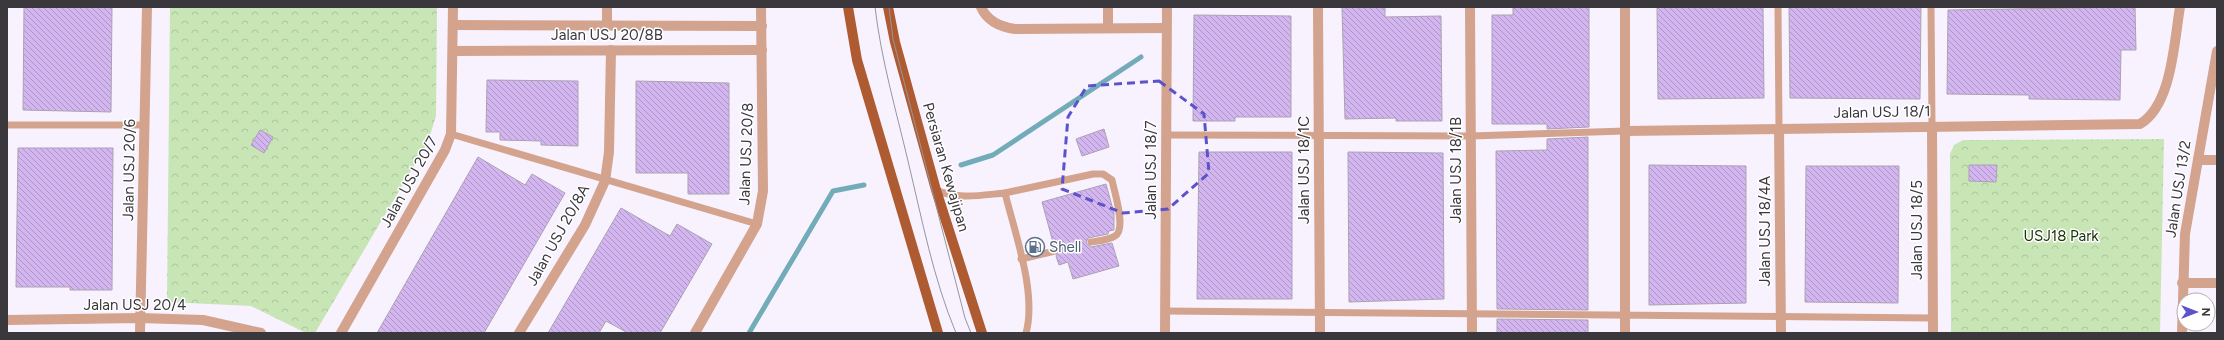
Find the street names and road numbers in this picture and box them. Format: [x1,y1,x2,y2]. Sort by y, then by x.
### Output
street label: Jalan USJ 20/8B [551,26,663,44]
street label: Persiaran Kewajipan [919,100,973,234]
street label: Jalan USJ 20/8 [735,102,757,206]
street label: Jalan USJ 18/1 [1833,102,1931,122]
street label: Jalan USJ 18/1C [1295,116,1313,224]
street label: Jalan USJ 18/1B [1447,117,1465,223]
street label: Jalan USJ 20/6 [119,118,139,221]
street label: Jalan USJ 18/7 [1142,121,1160,219]
street label: Jalan USJ 20/7 [377,133,441,231]
street label: Jalan USJ 13/2 [2161,139,2195,239]
street label: Jalan USJ 18/4A [1756,176,1774,286]
street label: Jalan USJ 18/5 [1908,180,1926,280]
street label: Jalan USJ 20/8A [523,181,593,289]
street label: Jalan USJ 20/4 [84,296,186,314]

